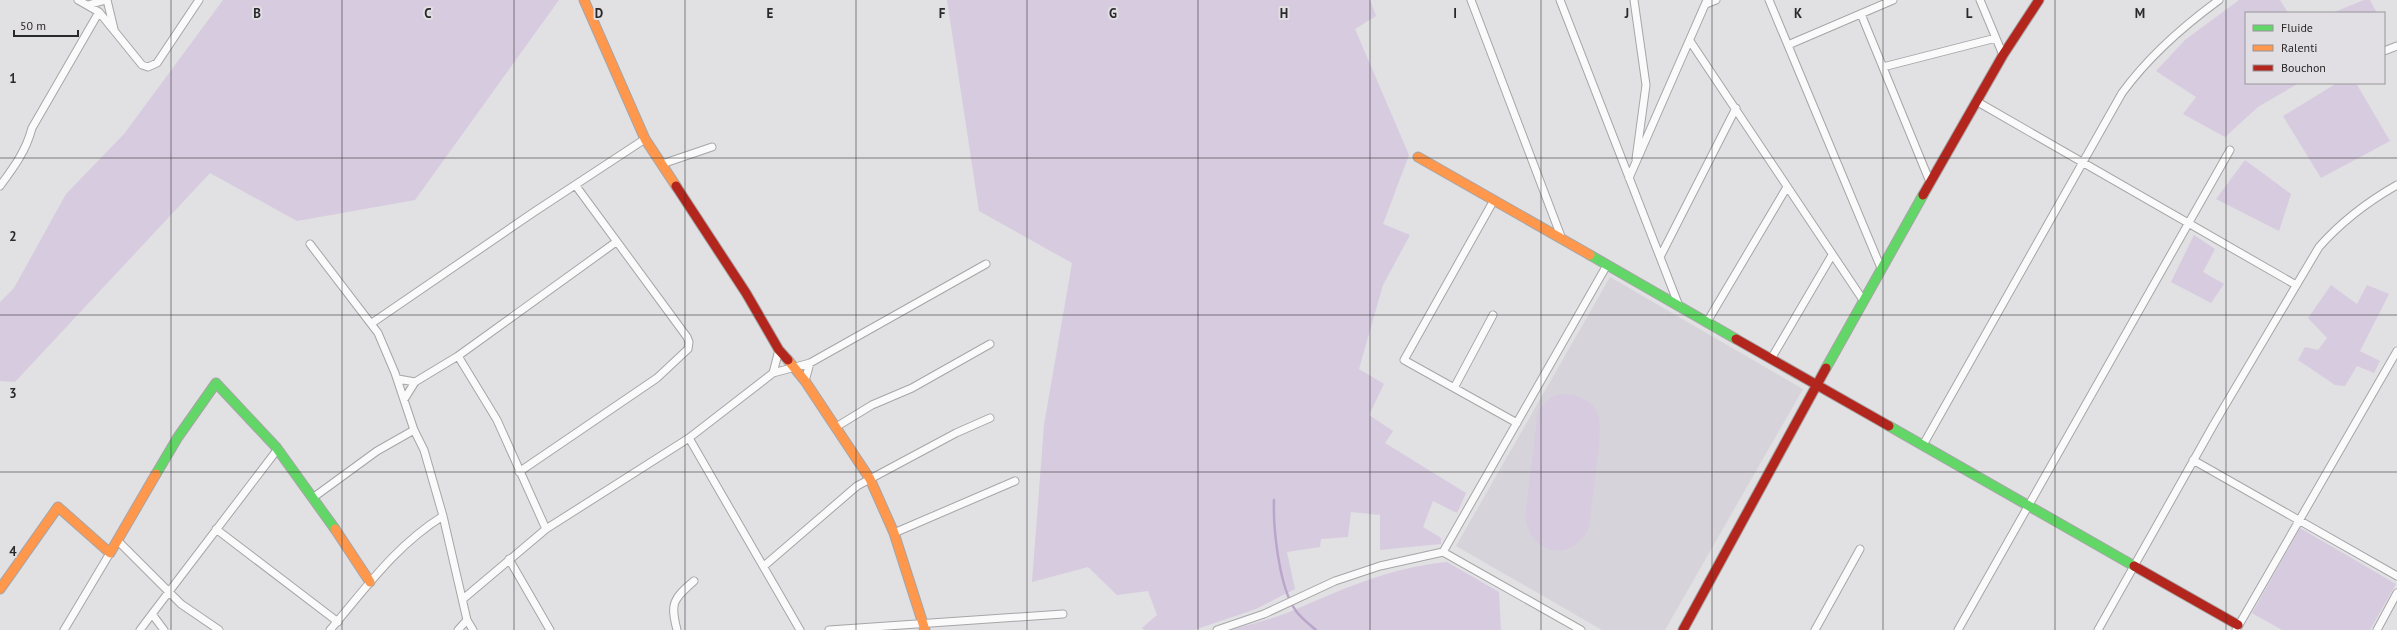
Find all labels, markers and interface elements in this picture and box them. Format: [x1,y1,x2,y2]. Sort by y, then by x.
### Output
text: B [253,5,261,22]
text: C [424,5,432,22]
text: D [595,5,603,22]
text: E [767,5,774,22]
text: F [939,5,946,22]
text: G [1109,5,1117,22]
text: H [1280,5,1288,22]
text: I [1453,5,1457,22]
text: J [1624,5,1629,22]
text: K [1794,5,1802,22]
text: L [1966,5,1973,22]
text: M [2135,5,2145,22]
scale bar [14,12,78,38]
legend [2245,12,2385,84]
text: 50 m [20,18,46,33]
text: Fluide [2281,20,2313,35]
text: Ralenti [2281,40,2317,55]
text: Bouchon [2281,60,2326,75]
text: 1 [9,70,17,87]
text: 2 [9,228,17,245]
text: 3 [9,385,17,402]
text: 4 [9,543,17,560]

